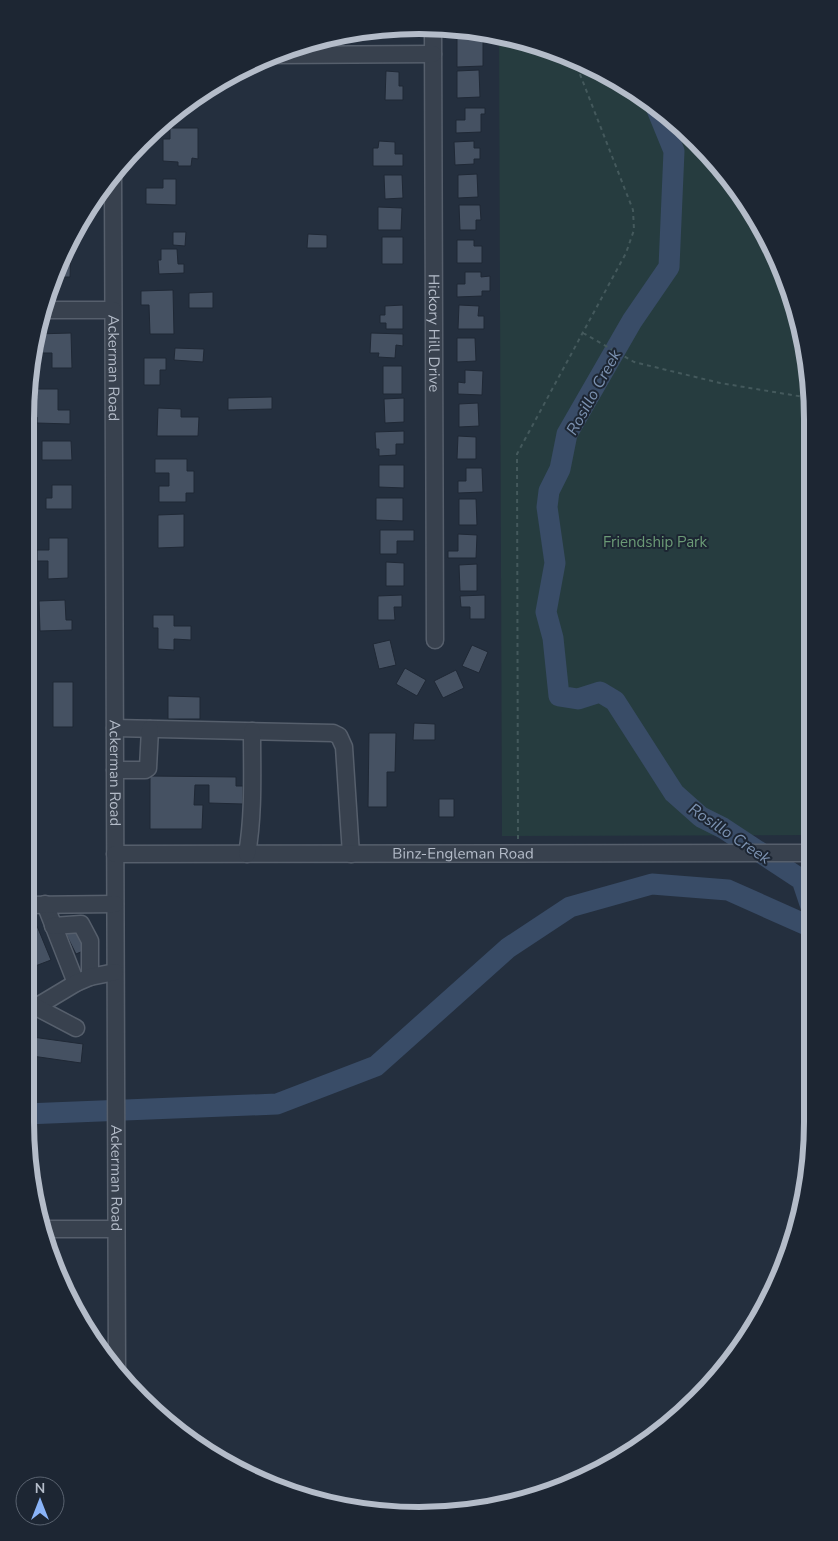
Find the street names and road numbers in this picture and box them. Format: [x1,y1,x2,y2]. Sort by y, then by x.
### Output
street label: Hickory Hill Drive [424,274,444,392]
street label: Ackerman Road [103,315,124,421]
street label: Ackerman Road [105,720,125,826]
street label: Binz-Engleman Road [392,843,534,864]
street label: Ackerman Road [106,1125,127,1231]

